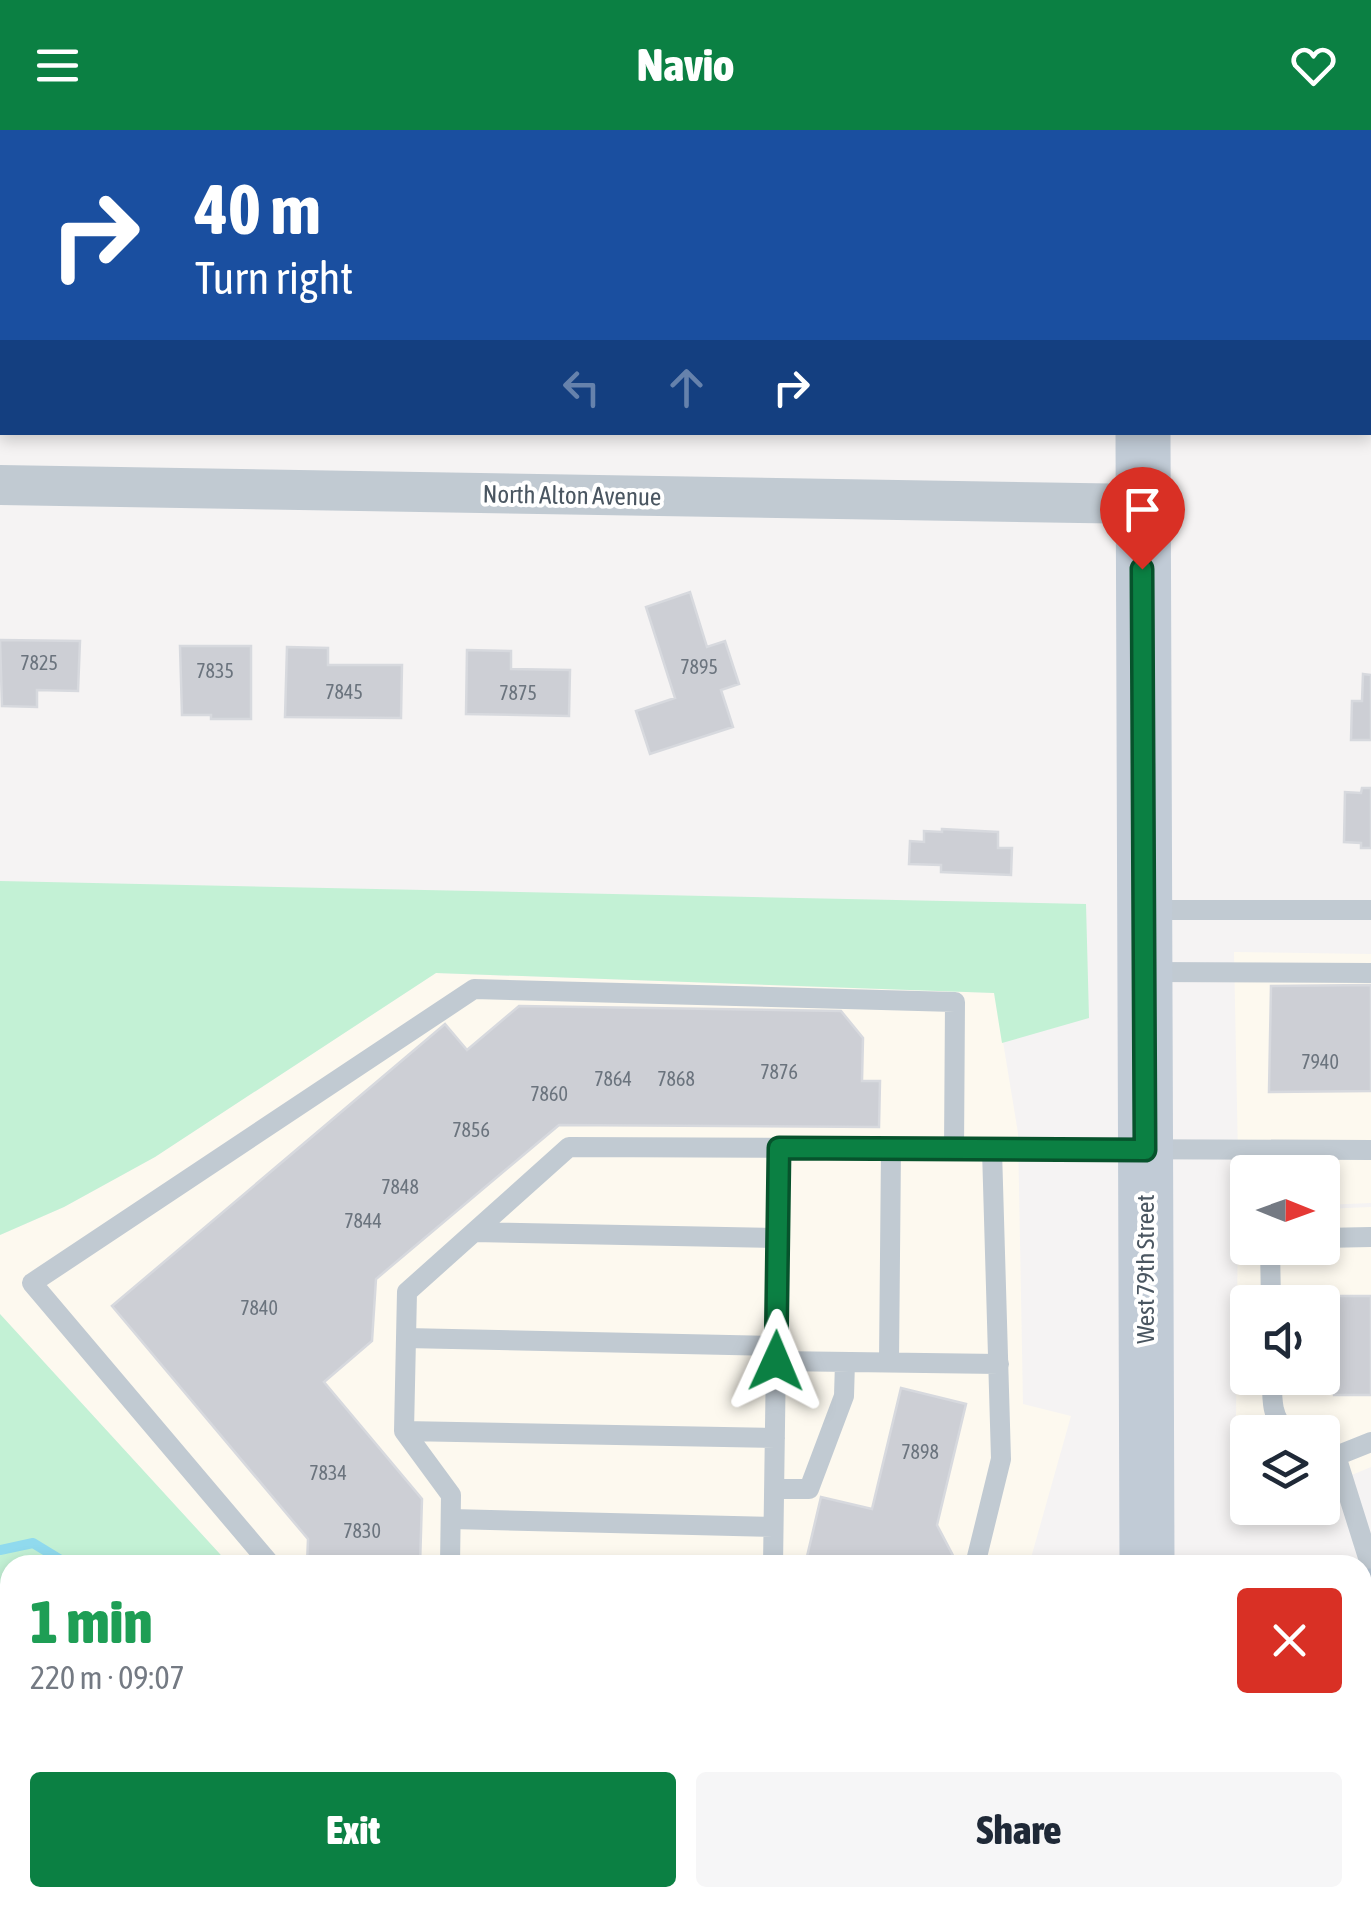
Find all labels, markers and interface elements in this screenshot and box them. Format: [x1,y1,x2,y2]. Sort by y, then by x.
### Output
icon: menu [30,38,85,93]
icon: heart [1286,38,1341,93]
text: Navio [637,39,734,91]
text: 40 m [195,169,321,249]
icon: right [30,170,160,300]
text: Turn right [195,252,353,304]
icon: left [554,360,609,415]
icon: ahead [659,360,714,415]
icon: right [764,360,819,415]
pin [1100,467,1185,570]
street label: North Alton Avenue [482,479,662,511]
icon: arrive [1115,482,1170,537]
house number: 7825 [20,651,58,674]
house number: 7895 [680,655,718,678]
house number: 7835 [196,659,234,682]
house number: 7845 [325,680,363,703]
house number: 7875 [499,681,537,704]
house number: 7940 [1301,1050,1339,1073]
house number: 7876 [760,1060,798,1083]
house number: 7864 [594,1067,632,1090]
house number: 7868 [657,1067,695,1090]
house number: 7860 [530,1082,568,1105]
house number: 7856 [452,1118,490,1141]
north arrow [1230,1155,1340,1265]
map controls [1230,1155,1340,1525]
house number: 7848 [381,1175,419,1198]
street label: West 79th Street [1131,1194,1159,1344]
house number: 7844 [344,1209,382,1232]
button: sound [1230,1285,1340,1395]
house number: 7840 [240,1296,278,1319]
position arrow [724,1309,828,1413]
button: layers [1230,1415,1340,1525]
house number: 7898 [901,1440,939,1463]
house number: 7834 [309,1461,347,1484]
house number: 7830 [343,1519,381,1542]
text: 1 min [30,1587,153,1656]
button: close [1237,1588,1342,1693]
text: 220 m · 09:07 [30,1659,185,1696]
button: Exit [30,1772,676,1887]
button: Share [696,1772,1342,1887]

